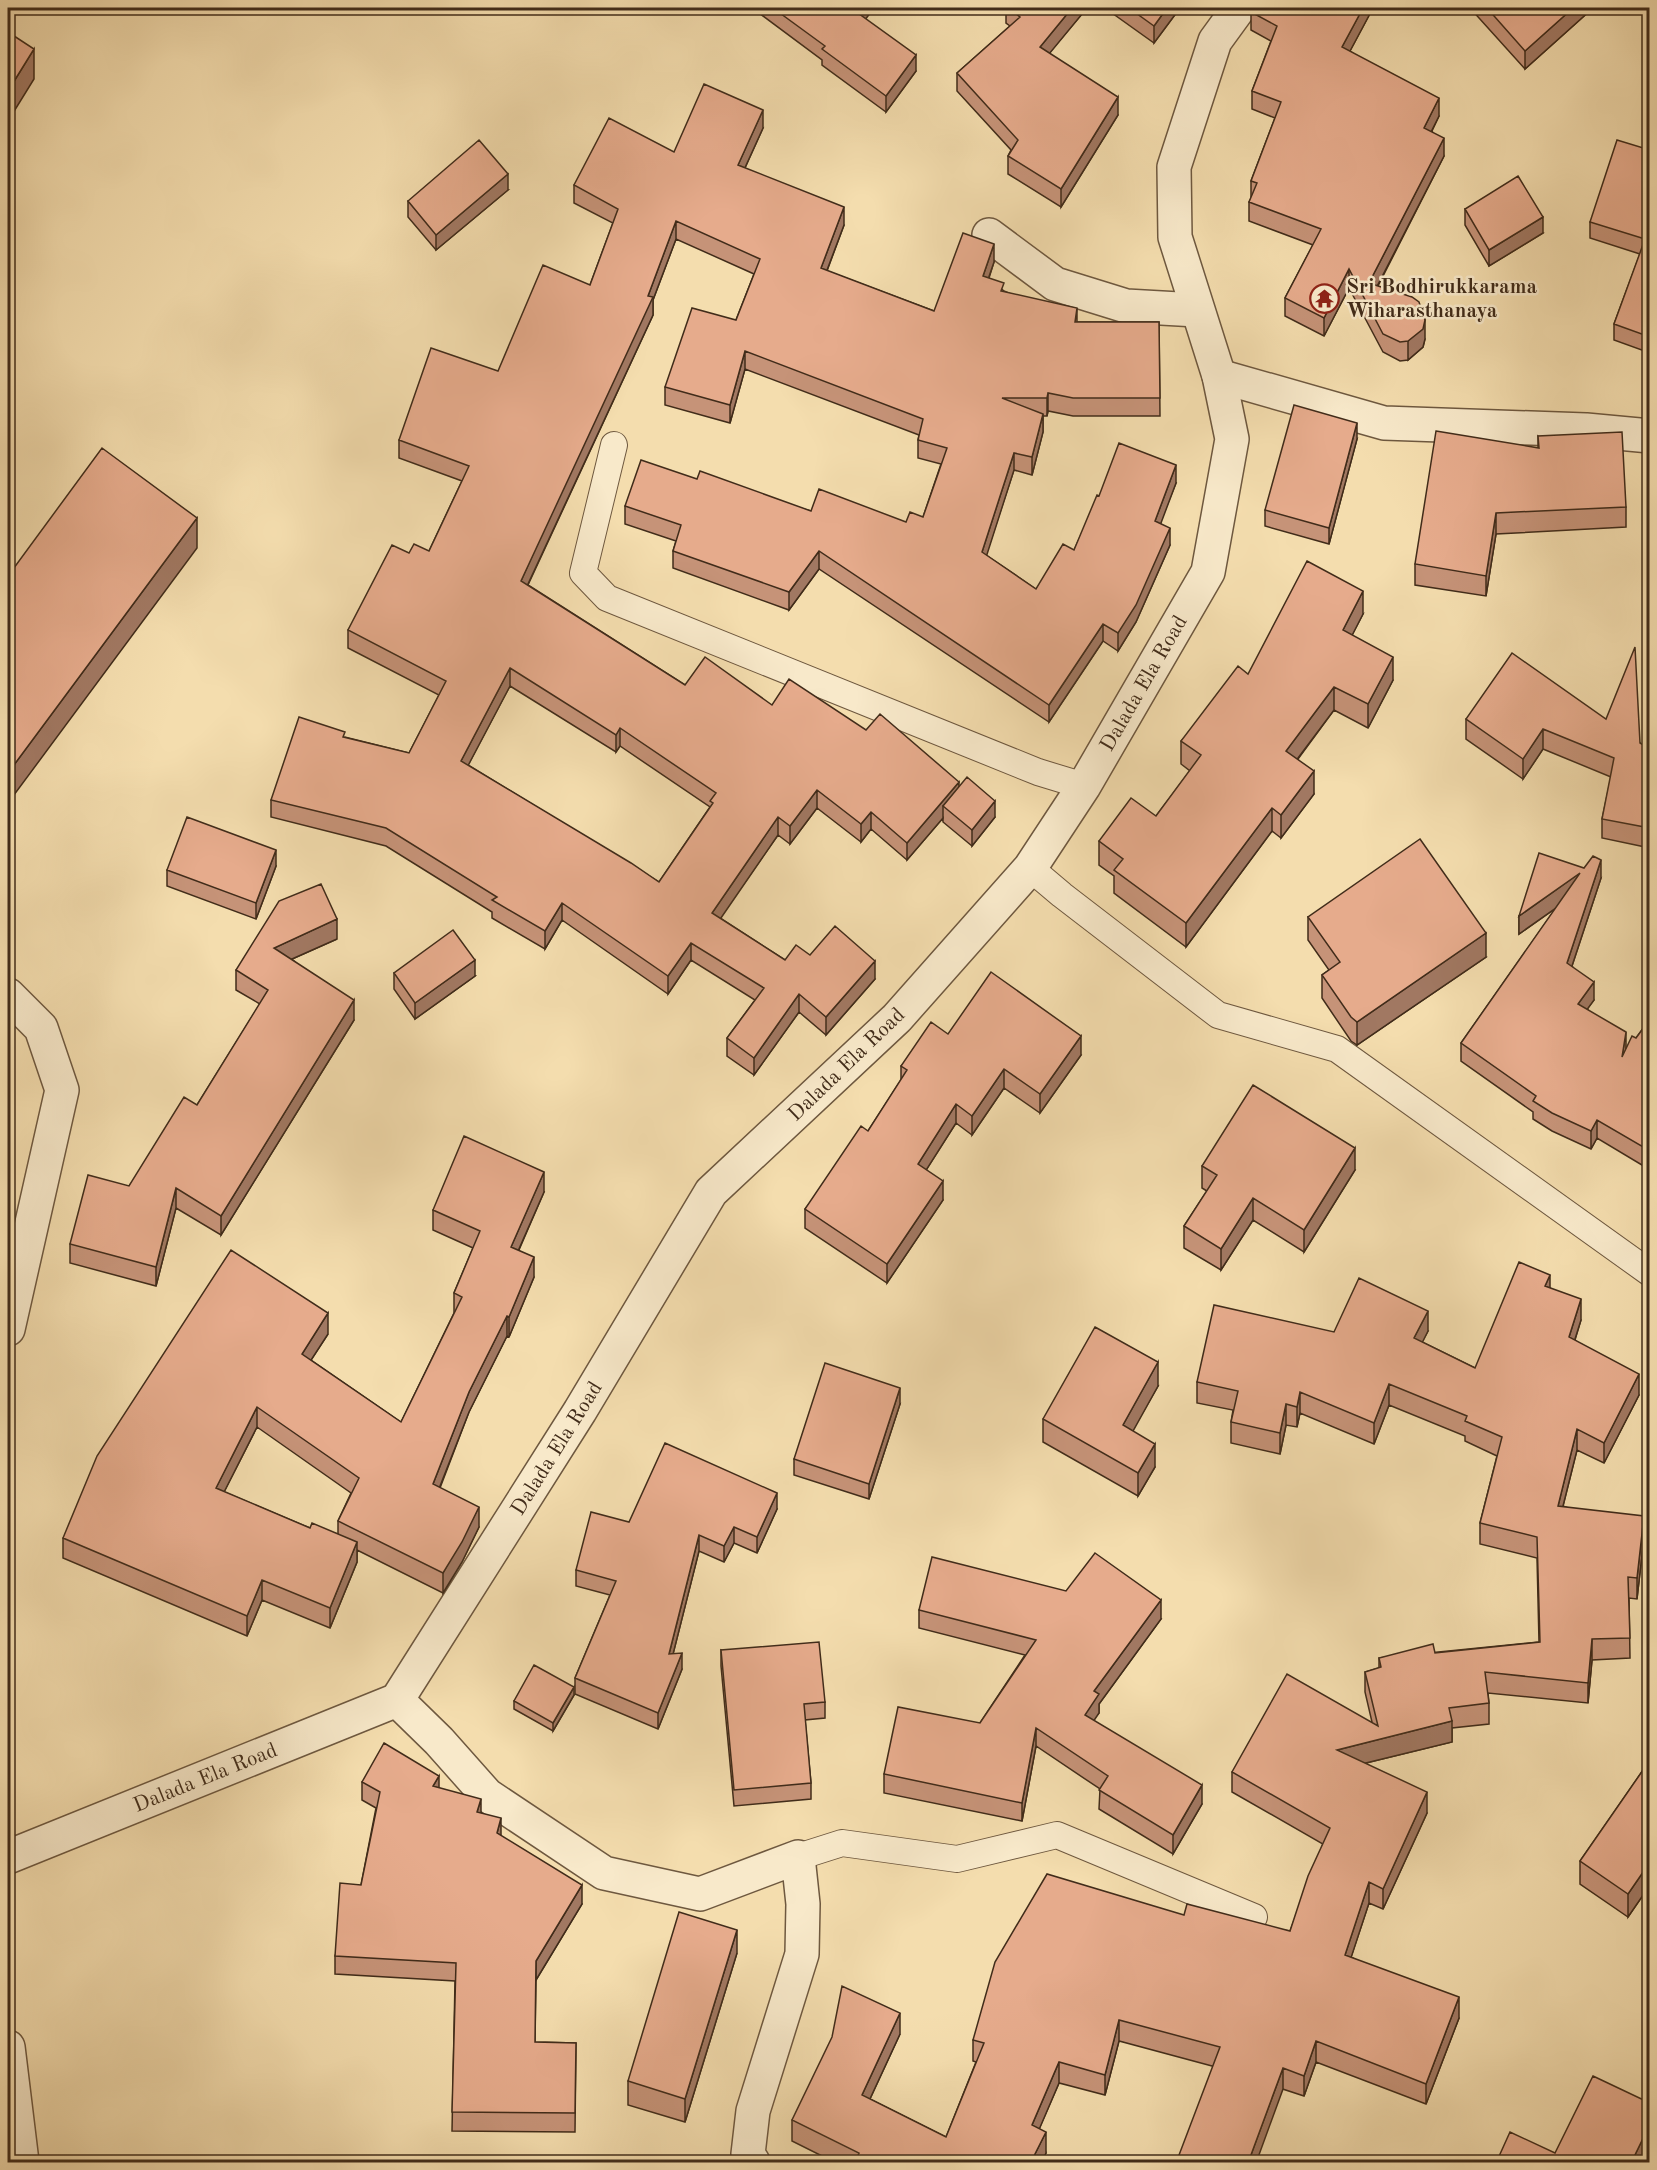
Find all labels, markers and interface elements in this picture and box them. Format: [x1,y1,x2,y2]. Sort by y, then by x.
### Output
place label: Sri Bodhirukkarama Wiharasthanaya [1346,277,1537,322]
temple icon: Sri Bodhirukkarama Wiharasthanaya [1309,282,1341,314]
street label: Dalada Ela Road [1097,612,1192,755]
street label: Dalada Ela Road [785,1004,909,1126]
street label: Dalada Ela Road [508,1378,607,1519]
street label: Dalada Ela Road [131,1740,281,1817]

